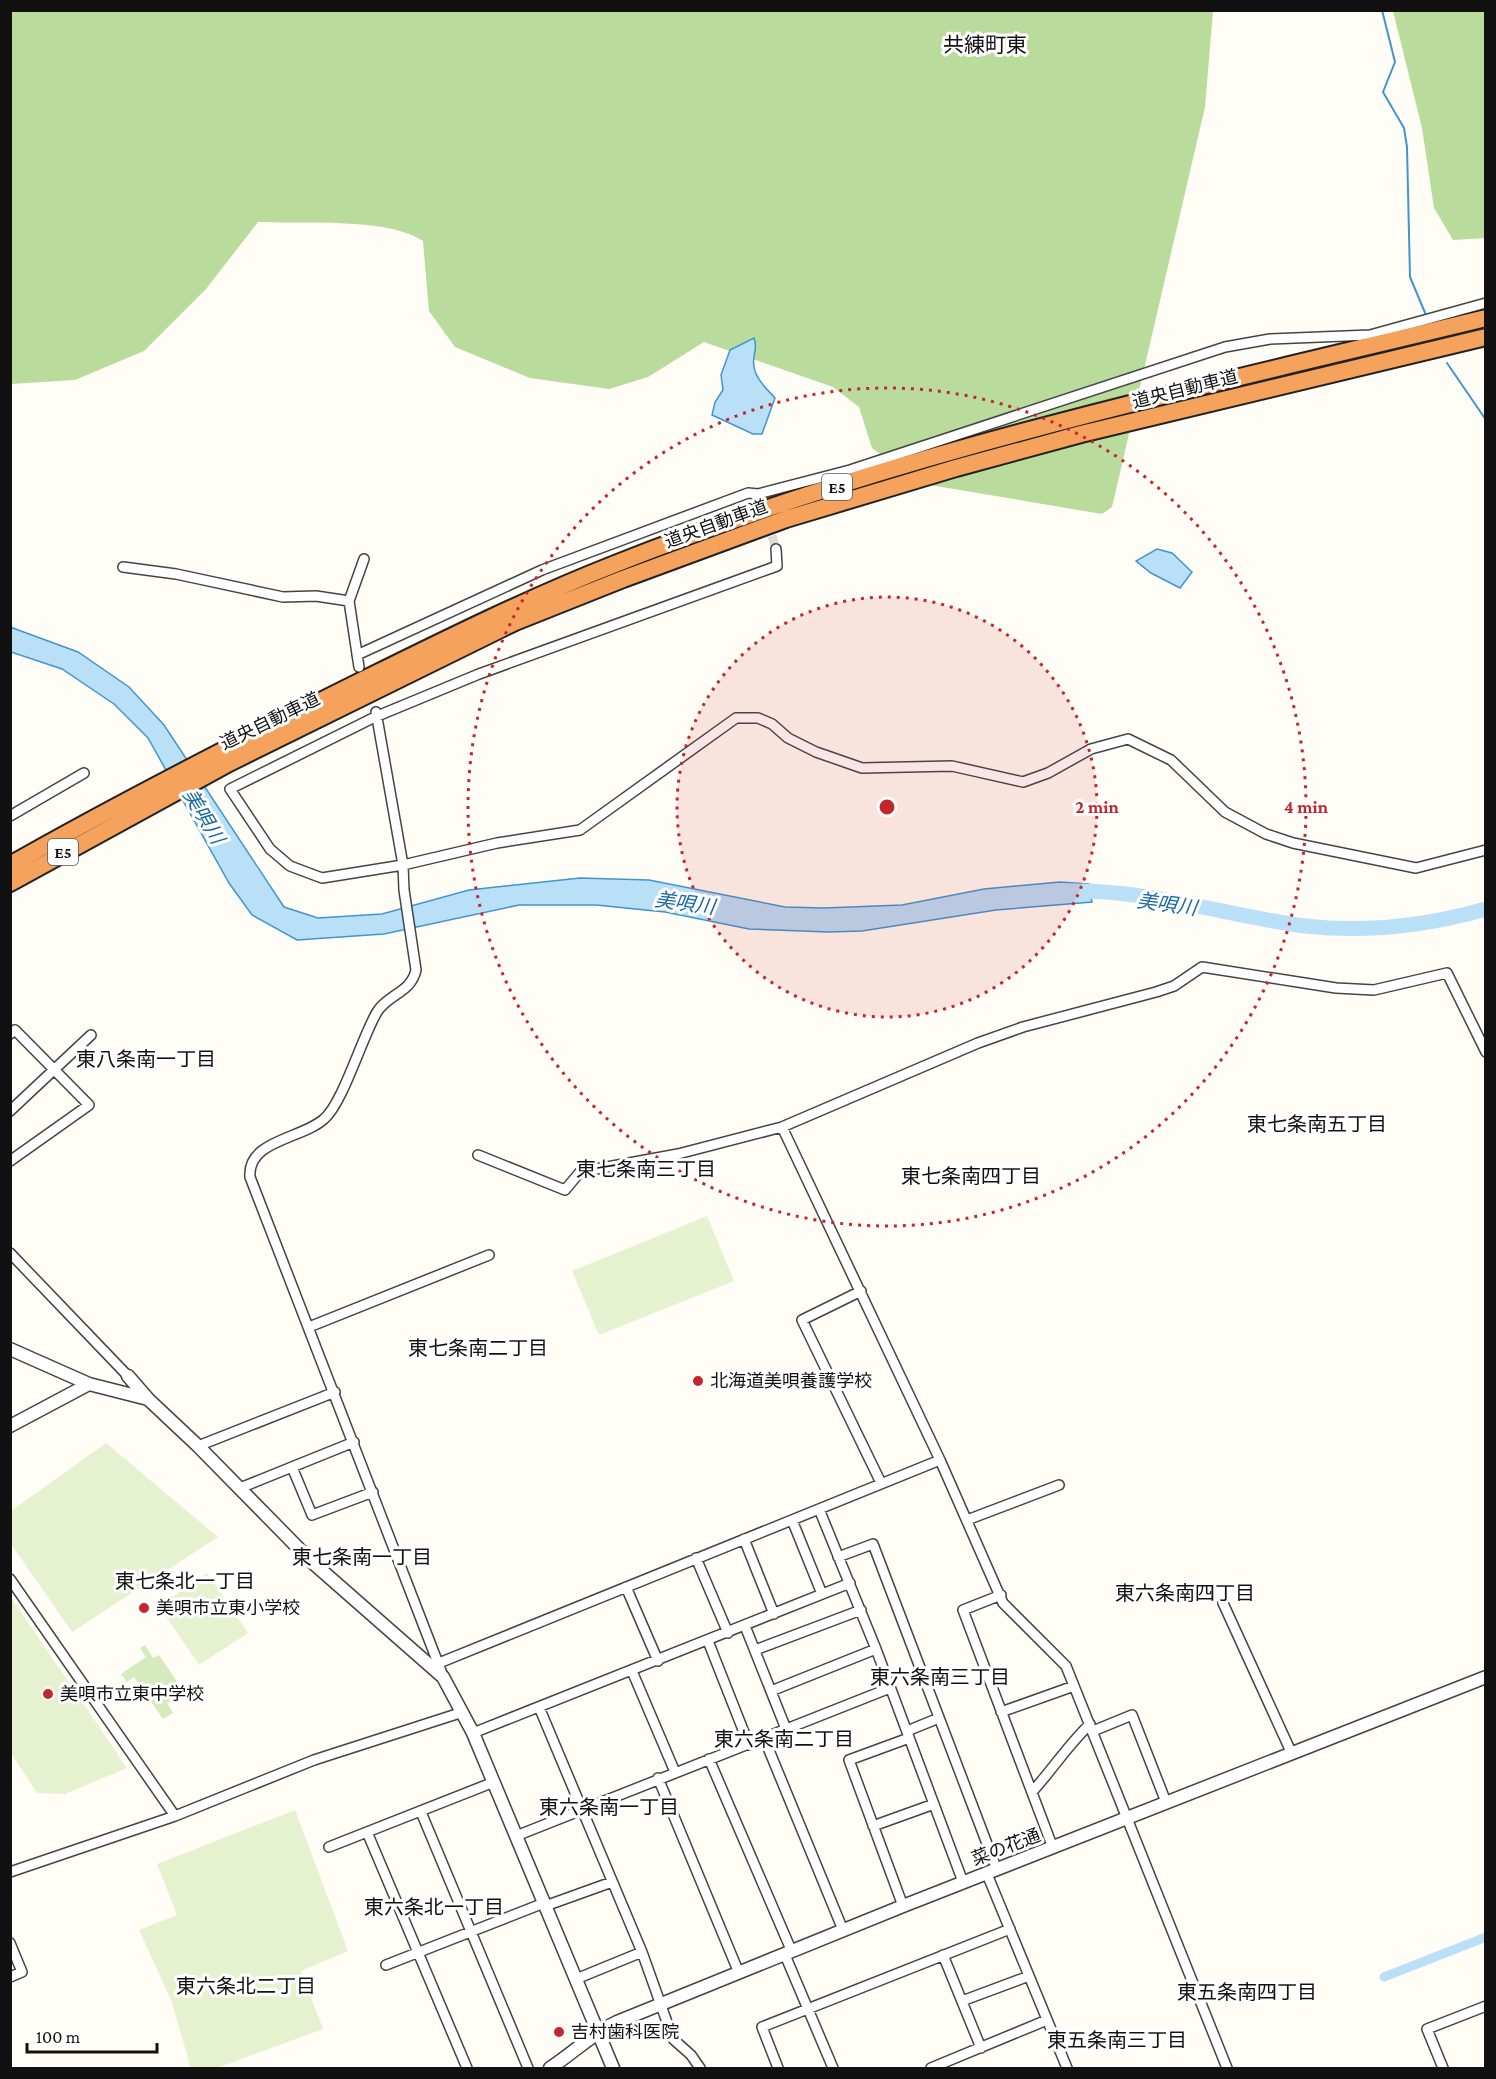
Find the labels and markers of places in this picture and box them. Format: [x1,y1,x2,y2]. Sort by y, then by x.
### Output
centre of rings [877,797,897,817]
place label: 北海道美唄養護学校 [710,1371,872,1391]
marker: 北海道美唄養護学校 [691,1374,705,1388]
place label: 美唄市立東小学校 [156,1598,300,1618]
marker: 美唄市立東小学校 [137,1601,151,1615]
place label: 美唄市立東中学校 [60,1684,204,1704]
marker: 美唄市立東中学校 [41,1687,55,1701]
place label: 吉村歯科医院 [571,2022,679,2042]
marker: 吉村歯科医院 [552,2025,566,2039]

